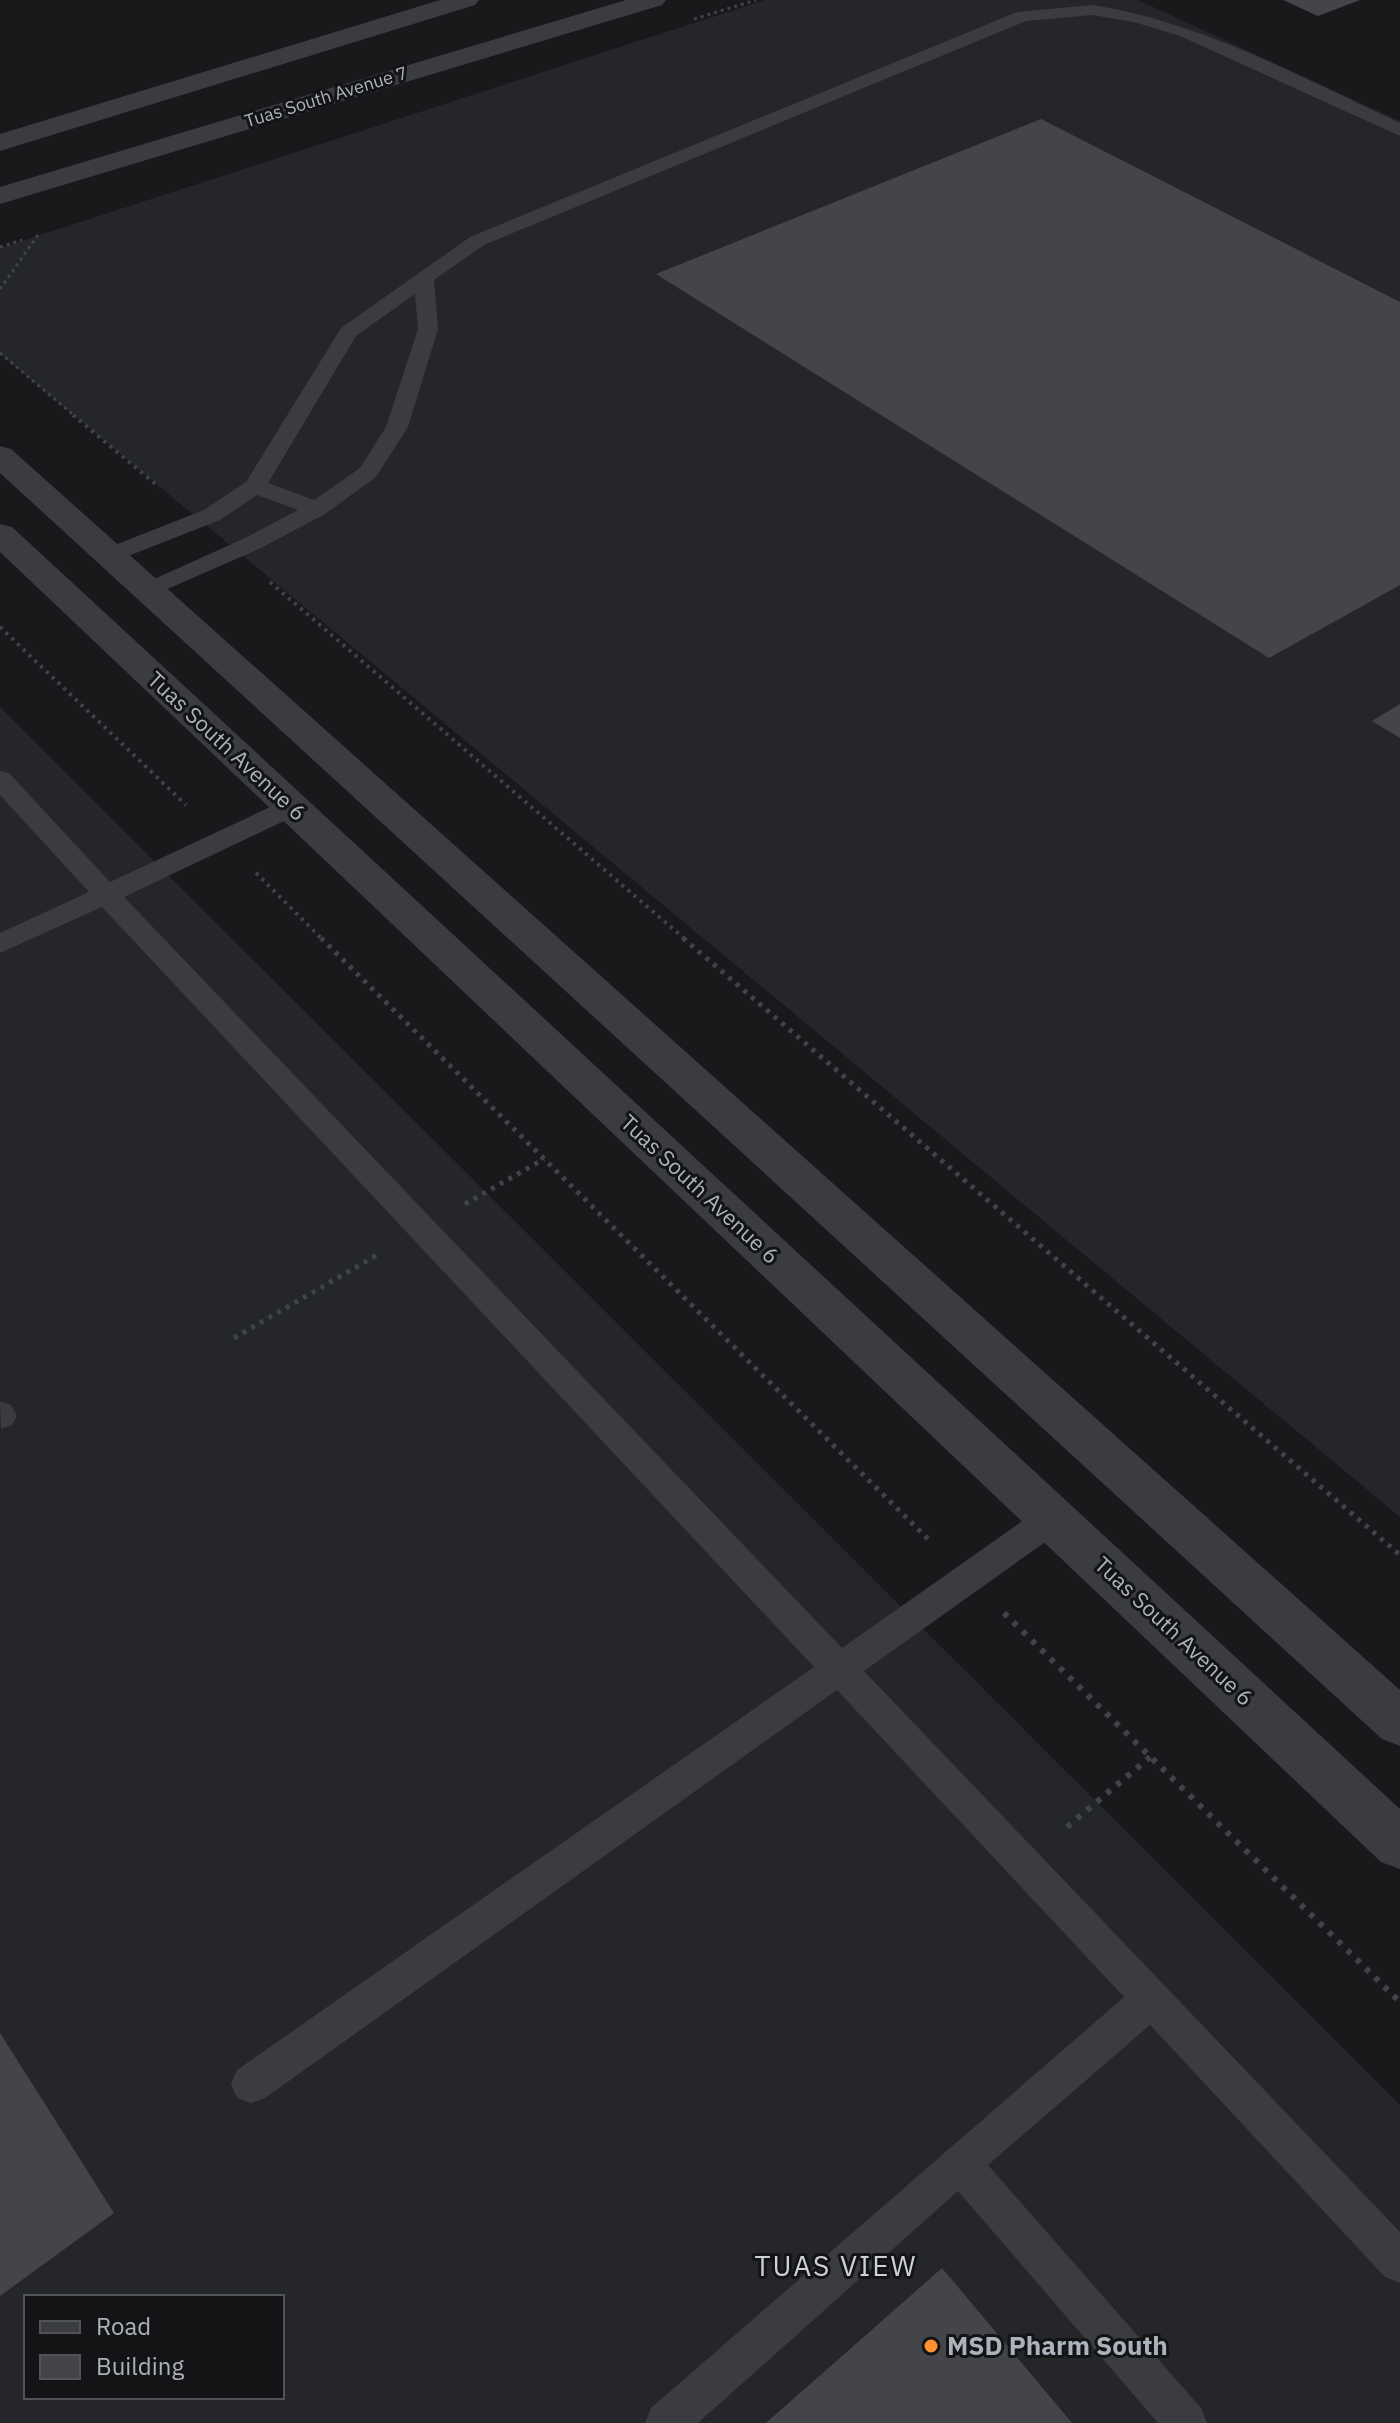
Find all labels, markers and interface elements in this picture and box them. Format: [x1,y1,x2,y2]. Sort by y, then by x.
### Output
street label: Tuas South Avenue 7 [242,61,410,132]
street label: Tuas South Avenue 6 [142,665,313,827]
street label: Tuas South Avenue 6 [615,1108,786,1270]
street label: Tuas South Avenue 6 [1089,1550,1260,1712]
district label: TUAS VIEW [755,2247,918,2284]
legend [24,2295,284,2399]
text: Road [96,2310,151,2342]
place label: MSD Pharm South [947,2328,1168,2362]
marker: MSD Pharm South [922,2337,940,2355]
text: Building [96,2350,184,2382]

